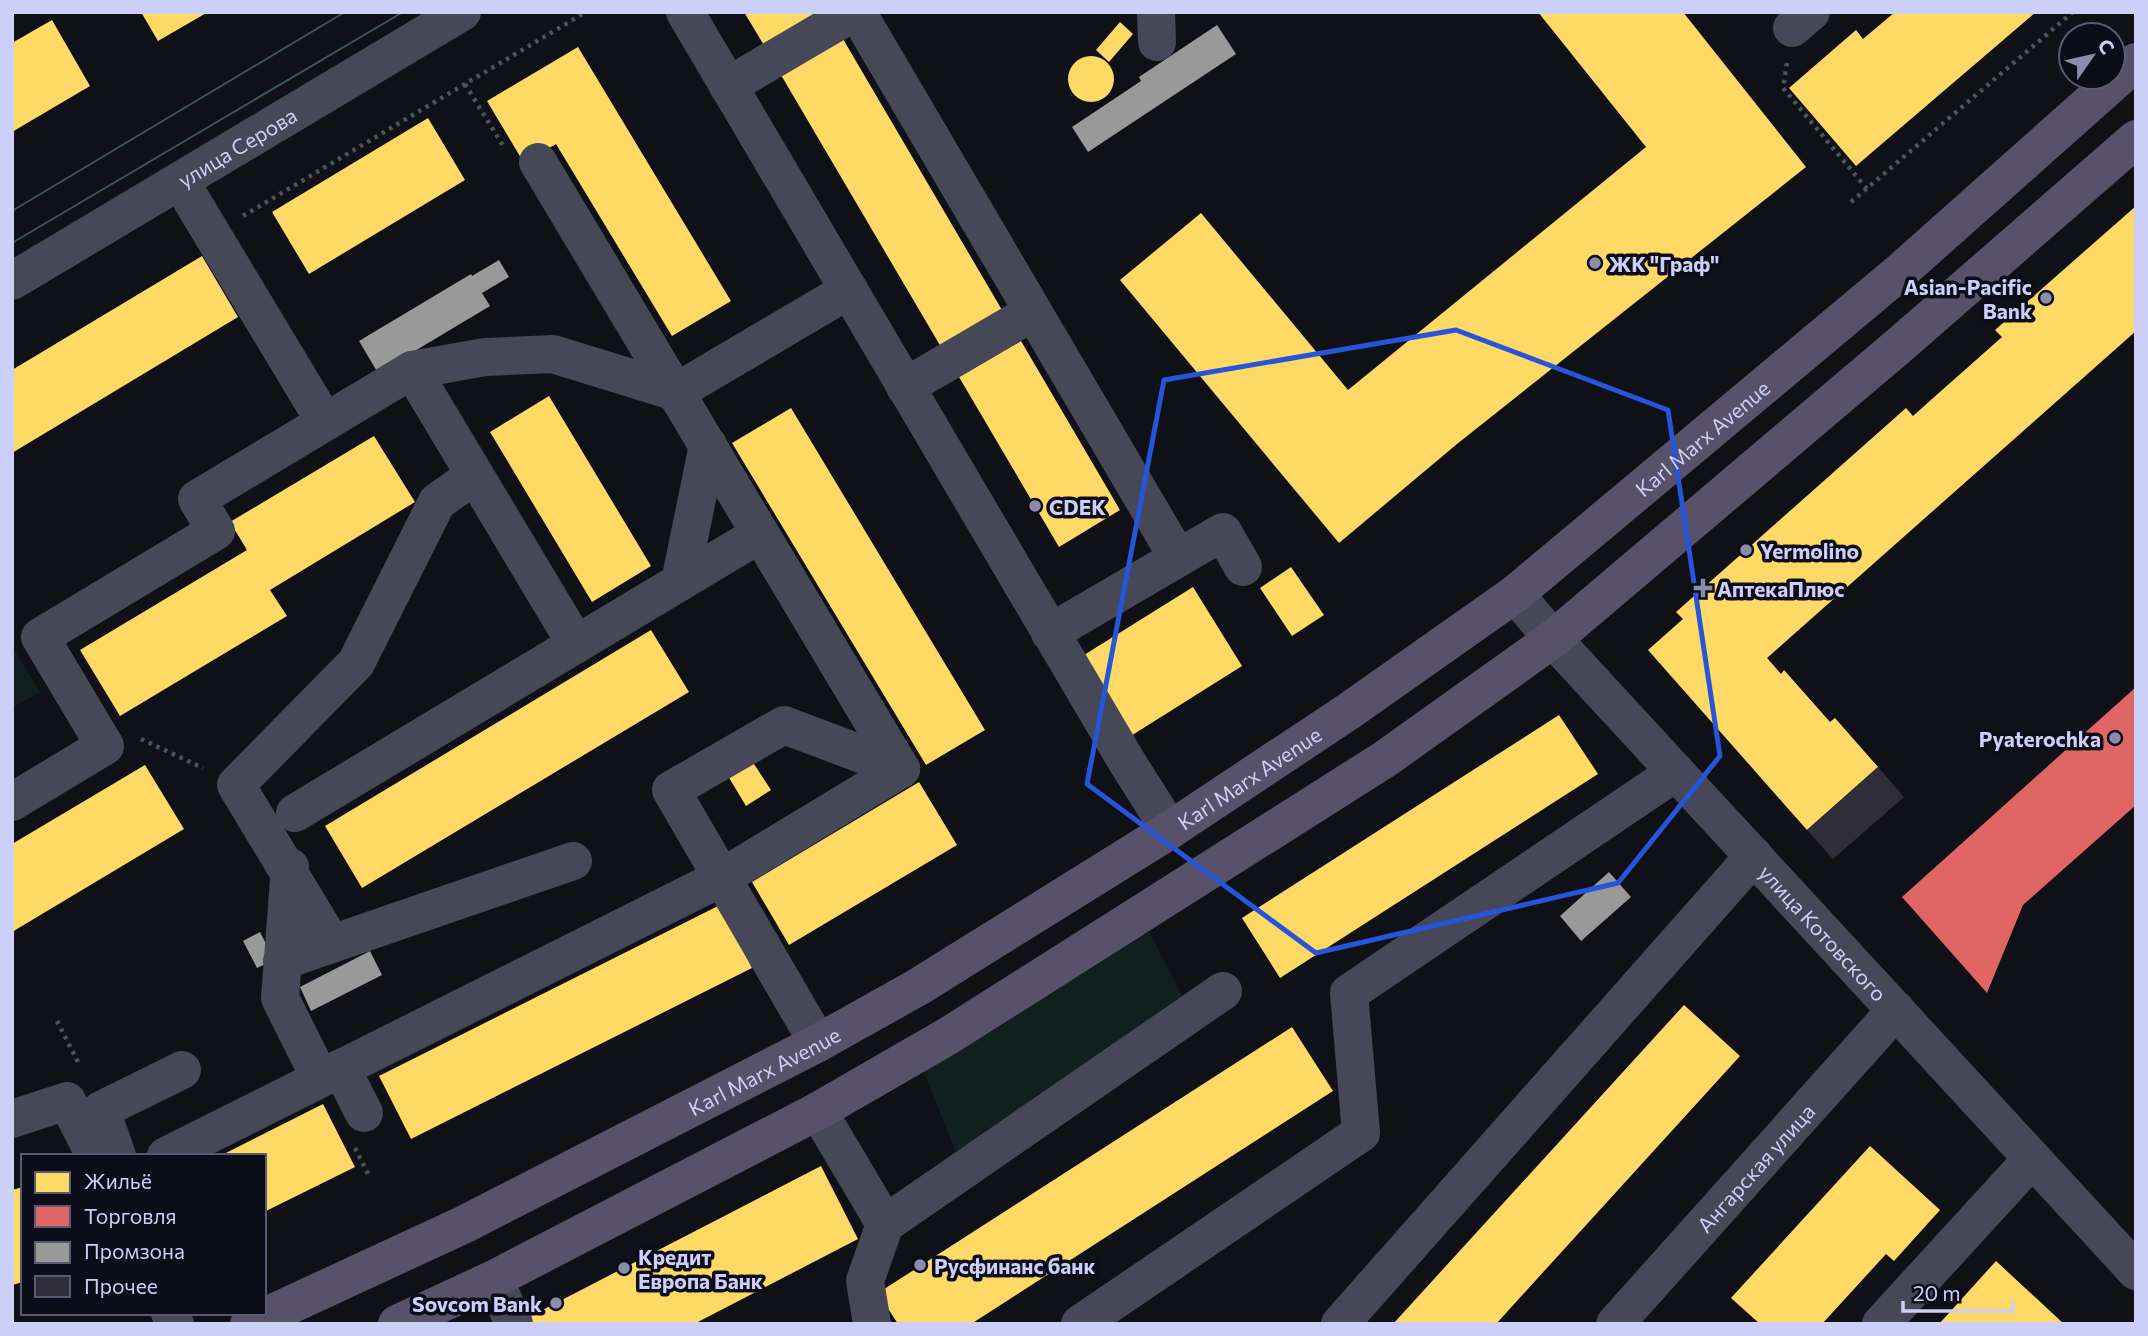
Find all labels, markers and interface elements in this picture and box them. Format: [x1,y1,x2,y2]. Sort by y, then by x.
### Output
north arrow [2057,21,2127,91]
text: С [2093,34,2120,58]
street label: улица Серова [173,102,301,192]
place label: ЖК "Граф" [1609,251,1719,276]
marker: ЖК "Граф" [1587,255,1603,271]
place label: Asian-Pacific Bank [1904,274,2032,323]
marker: Asian-Pacific Bank [2038,290,2054,306]
street label: Karl Marx Avenue [1630,374,1774,501]
place label: CDEK [1049,494,1106,519]
marker: CDEK [1027,498,1043,514]
place label: Yermolino [1760,538,1859,563]
marker: Yermolino [1738,542,1754,558]
place label: АптекаПлюс [1717,576,1844,601]
marker: АптекаПлюс [1695,580,1711,596]
street label: Karl Marx Avenue [1172,721,1326,834]
place label: Pyaterochka [1979,726,2101,751]
marker: Pyaterochka [2107,730,2123,746]
street label: улица Котовского [1755,859,1892,1006]
street label: Karl Marx Avenue [684,1021,844,1120]
street label: Ангарская улица [1691,1098,1819,1237]
legend [21,1154,266,1315]
text: Жильё [84,1168,152,1193]
text: Торговля [84,1203,177,1228]
text: Промзона [84,1238,185,1263]
place label: Кредит Европа Банк [638,1244,763,1293]
place label: Русфинанс банк [934,1253,1095,1278]
marker: Русфинанс банк [912,1257,928,1273]
marker: Кредит Европа Банк [616,1260,632,1276]
scale bar [1903,1270,2013,1314]
text: Прочее [84,1273,158,1298]
text: 20 m [1913,1280,1961,1305]
place label: Sovcom Bank [412,1291,542,1316]
marker: Sovcom Bank [548,1295,564,1311]

